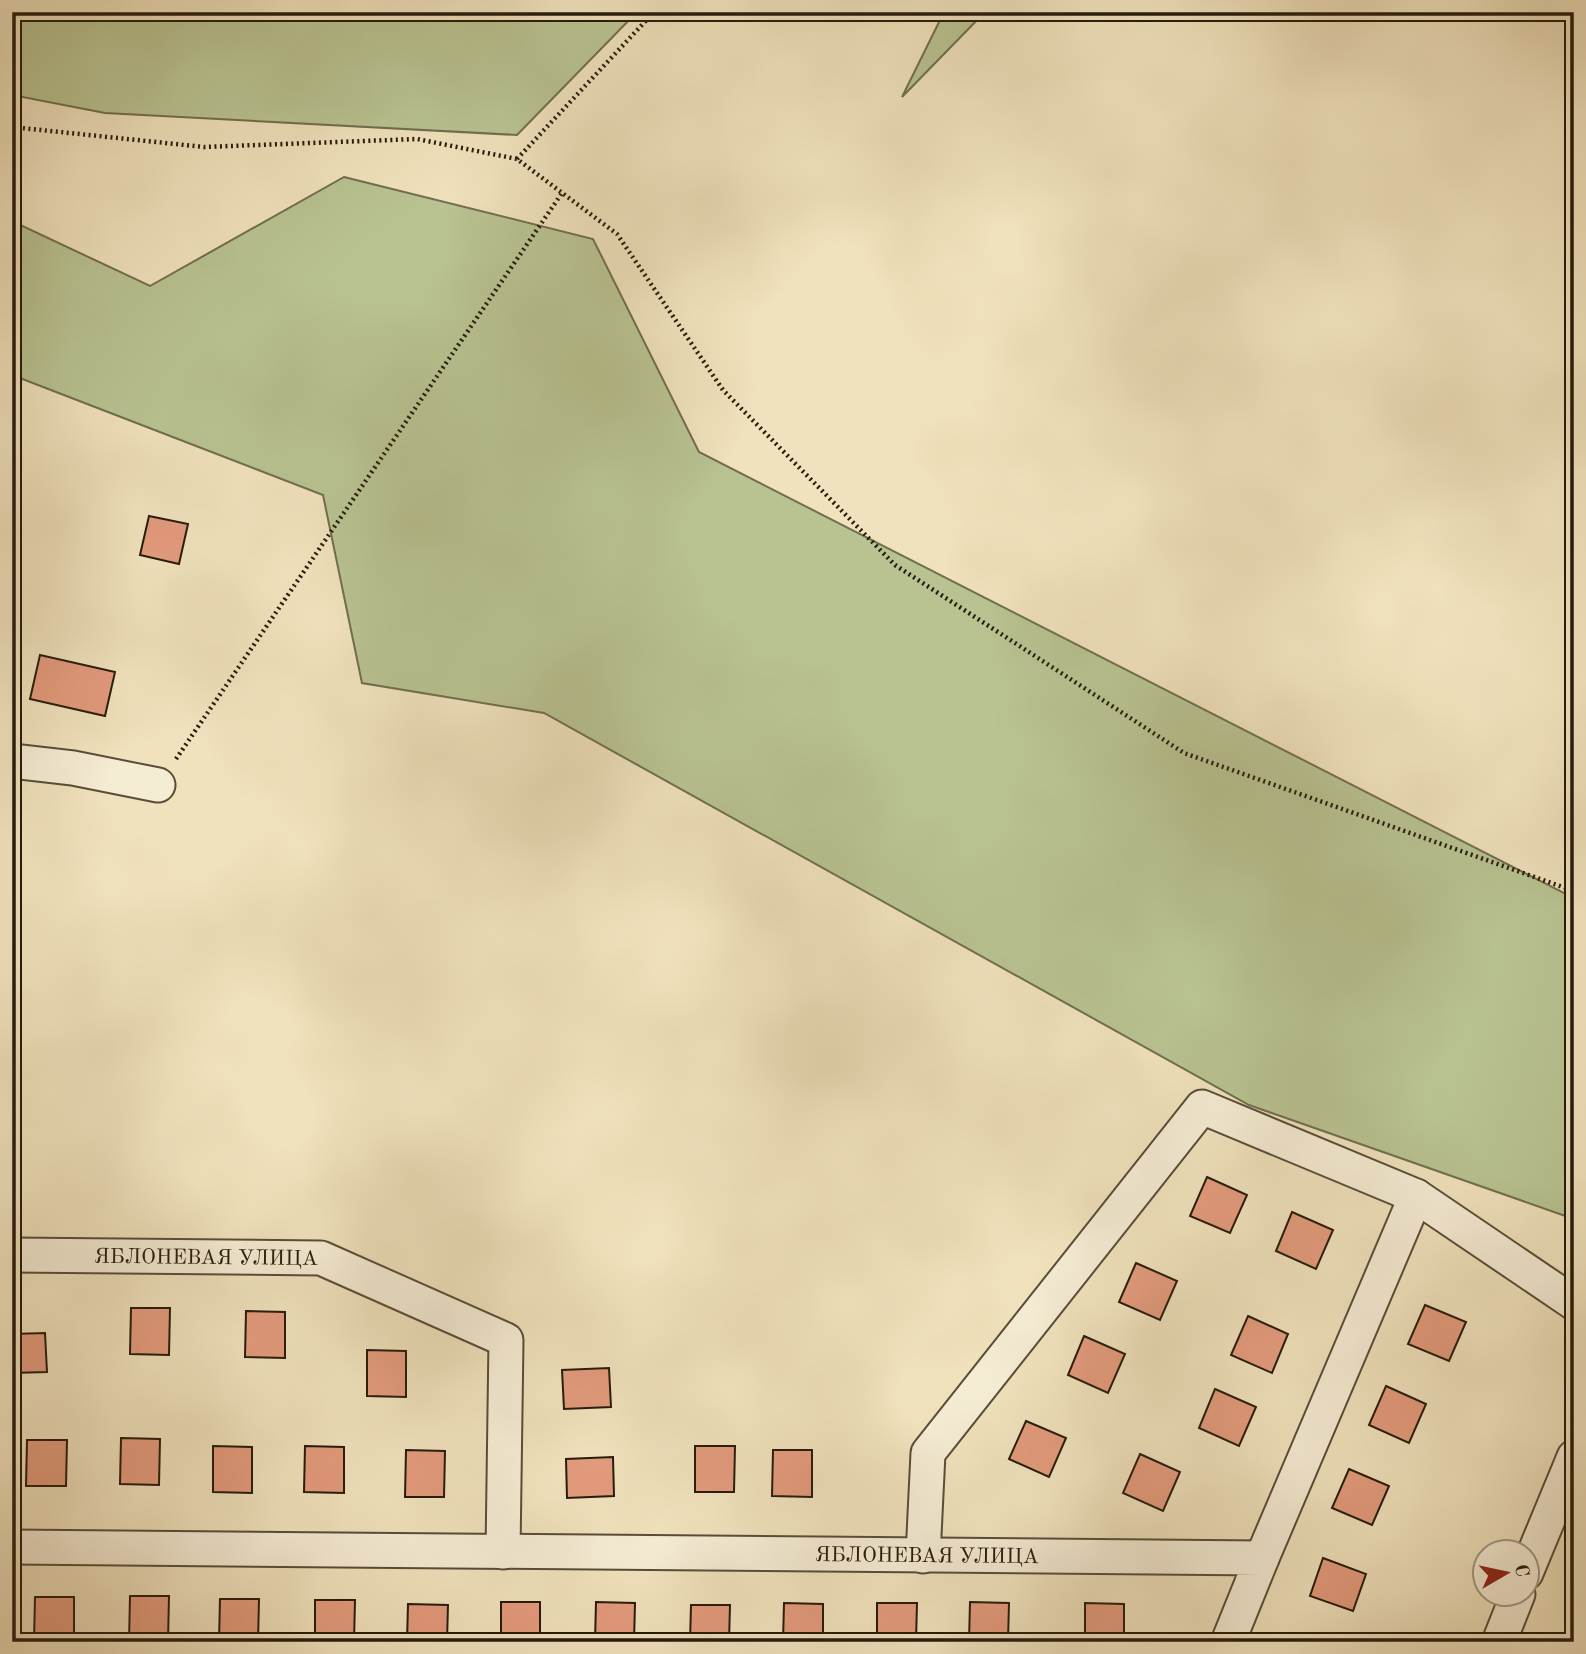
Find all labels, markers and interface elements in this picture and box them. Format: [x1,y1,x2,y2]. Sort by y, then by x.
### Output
street label: ЯБЛОНЕВАЯ УЛИЦА [94,1247,318,1270]
north arrow [1470,1538,1540,1608]
street label: ЯБЛОНЕВАЯ УЛИЦА [815,1545,1039,1568]
text: С [1510,1563,1531,1578]

